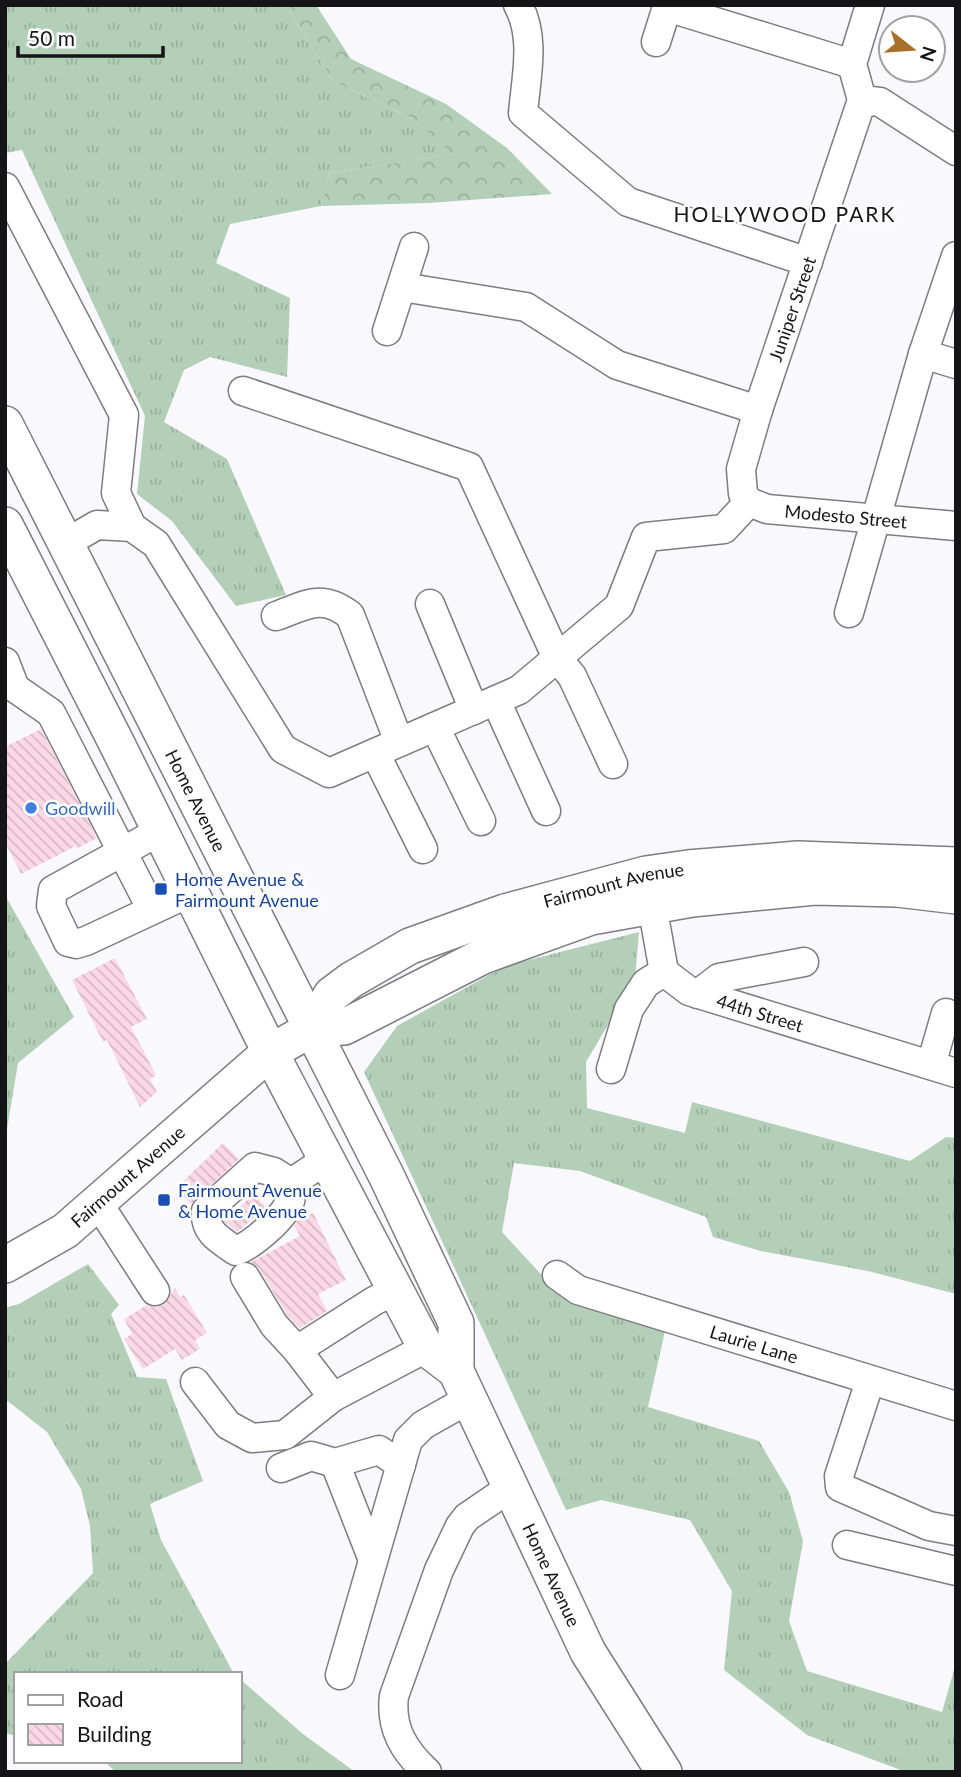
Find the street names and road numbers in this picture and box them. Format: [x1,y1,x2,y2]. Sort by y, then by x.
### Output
street label: Juniper Street [764,253,820,364]
street label: Modesto Street [784,500,909,533]
street label: Home Avenue [161,746,231,855]
street label: Fairmount Avenue [541,858,685,912]
street label: 44th Street [714,989,807,1037]
street label: Fairmount Avenue [66,1121,189,1232]
street label: Laurie Lane [707,1320,801,1368]
street label: Home Avenue [518,1520,585,1630]

